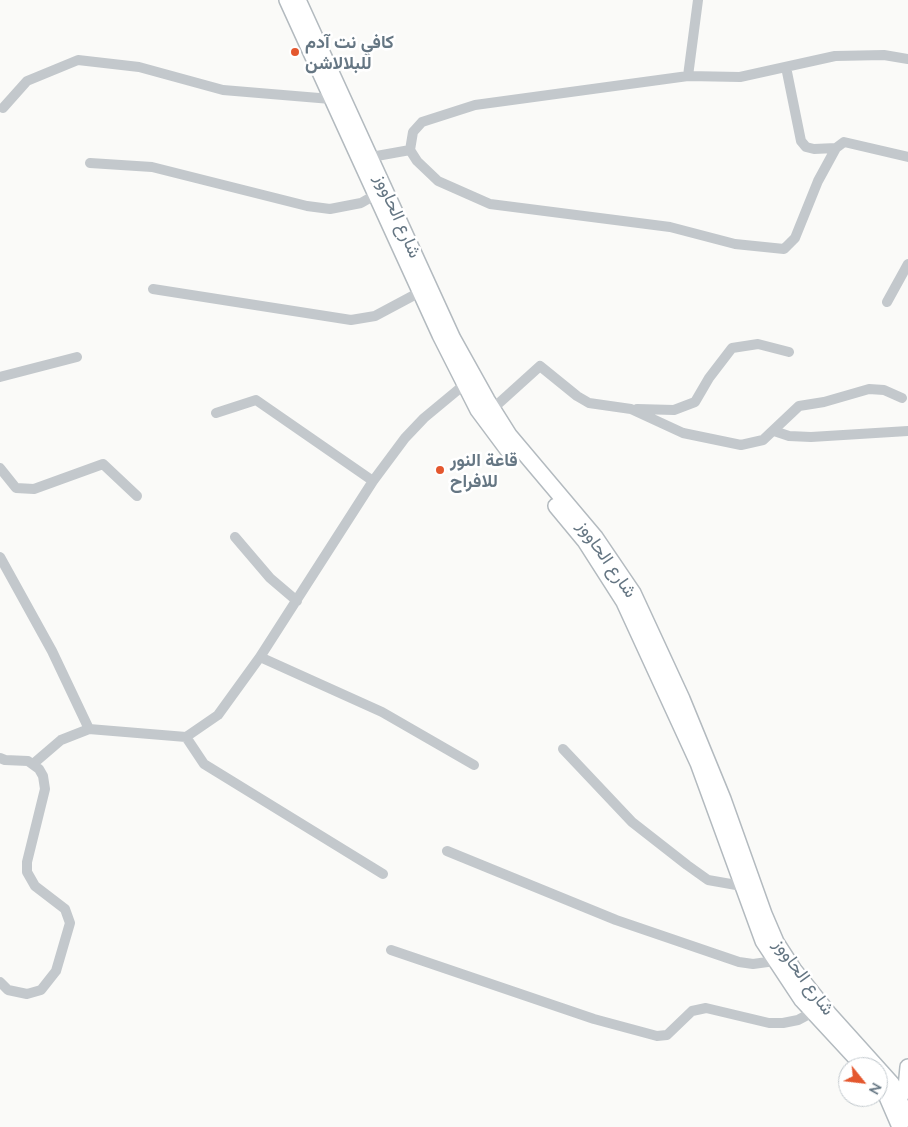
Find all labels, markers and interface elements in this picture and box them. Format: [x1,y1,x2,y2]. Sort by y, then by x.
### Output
place label: كافي نت آدم للبلالاشن [305,31,394,74]
marker: كافي نت آدم للبلالاشن [289,46,301,58]
street label: شارع الحاووز [370,171,426,261]
place label: قاعة النور للافراح [450,449,518,492]
marker: قاعة النور للافراح [434,464,446,476]
street label: شارع الحاووز [573,516,641,602]
street label: شارع الحاووز [769,935,839,1019]
north arrow [838,1057,888,1107]
text: N [866,1080,886,1098]

